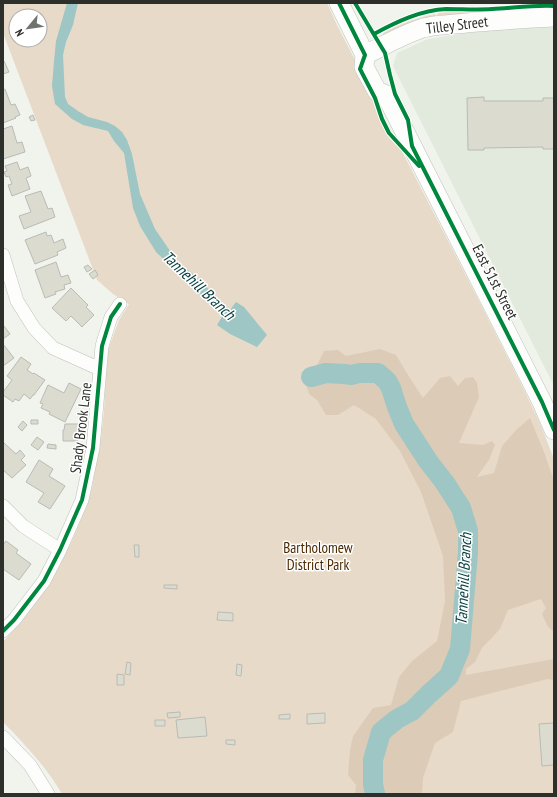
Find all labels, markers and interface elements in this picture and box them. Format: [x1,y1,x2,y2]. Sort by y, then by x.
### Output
north arrow [8,8,48,48]
street label: Tilley Street [425,11,489,38]
text: N [12,27,27,39]
street label: East 51st Street [468,241,522,323]
water label: Tannehill Branch [158,246,240,324]
street label: Shady Brook Lane [65,381,96,474]
water label: Tannehill Branch [451,531,475,626]
park label: Bartholomew District Park [283,538,353,574]

